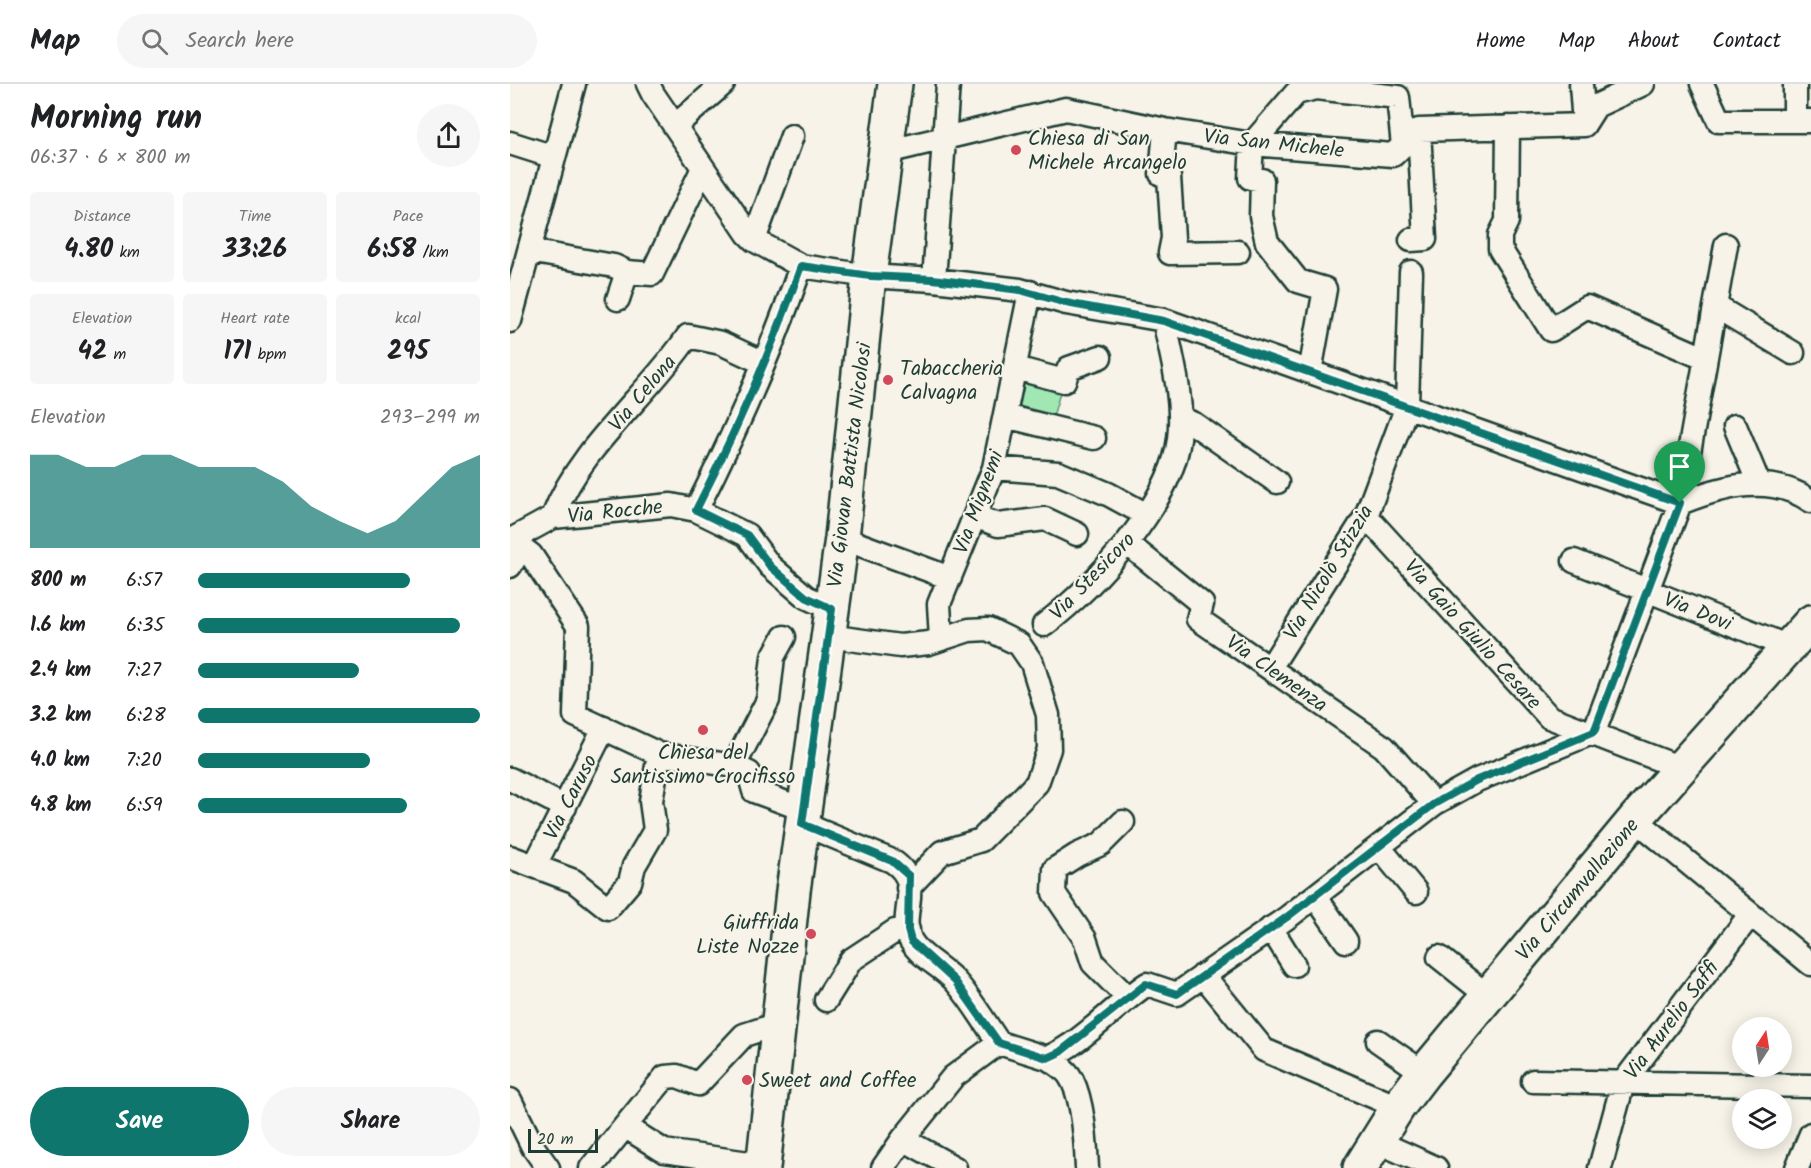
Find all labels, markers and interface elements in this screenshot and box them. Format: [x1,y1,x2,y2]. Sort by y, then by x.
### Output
search box [117,14,537,68]
text: Map [30,19,81,64]
text: Search here [186,24,294,59]
icon: search [138,25,171,58]
text: Home [1476,25,1525,58]
text: Map [1558,25,1595,58]
text: About [1628,25,1679,58]
text: Contact [1712,25,1781,58]
text: Morning run [30,93,202,146]
button: share [417,104,480,167]
street label: Via San Michele [1202,121,1346,168]
place label: Chiesa di San Michele Arcangelo [1028,123,1187,180]
text: 06:37 · 6 × 800 m [30,142,190,174]
marker: Chiesa di San Michele Arcangelo [1009,143,1023,157]
text: Distance [73,204,131,229]
text: Time [239,204,271,229]
text: Pace [393,204,423,229]
text: 4.80 [64,229,113,271]
text: 33:26 [223,229,287,271]
text: 6:58 [367,229,416,271]
text: km [113,240,140,265]
text: /km [416,240,449,265]
text: Elevation [72,306,132,331]
text: Heart rate [220,306,290,331]
text: kcal [395,306,421,331]
text: 42 [78,331,107,373]
text: 171 [223,331,251,373]
text: 295 [387,331,429,373]
street label: Via Giovan Battista Nicolosi [819,340,882,590]
text: m [107,342,126,367]
text: bpm [251,342,287,367]
street label: Via Celona [601,348,685,440]
place label: Tabaccheria Calvagna [900,353,1003,410]
marker: Tabaccheria Calvagna [881,373,895,387]
text: Elevation [30,402,106,434]
text: 293–299 m [380,402,480,434]
pin [1654,441,1705,503]
street label: Via Mignemi [945,445,1014,559]
icon: arrive [1663,450,1696,483]
street label: Via Rocche [566,491,665,534]
street label: Via Nicolò Stizzia [1276,499,1383,647]
street label: Via Stesicoro [1042,525,1144,629]
street label: Via Gaio Giulio Cesare [1395,552,1549,718]
text: 800 m [30,565,86,597]
text: 6:57 [126,565,162,597]
street label: Via Dovi [1658,584,1738,641]
text: 1.6 km [30,610,86,642]
text: 6:35 [126,610,164,642]
street label: Via Clemenza [1218,627,1334,722]
text: 2.4 km [30,655,91,687]
text: 7:27 [126,655,161,687]
text: 3.2 km [30,700,91,732]
text: 6:28 [126,700,166,732]
marker: Chiesa del Santissimo Crocifisso [696,723,710,737]
place label: Chiesa del Santissimo Crocifisso [611,737,795,794]
text: 4.0 km [30,745,90,777]
text: 7:20 [126,745,162,777]
street label: Via Caruso [536,749,607,846]
text: 4.8 km [30,790,91,822]
text: 6:59 [126,790,163,822]
street label: Via Circumvallazione [1508,811,1648,969]
place label: Giuffrida Liste Nozze [696,907,800,964]
marker: Giuffrida Liste Nozze [804,927,818,941]
street label: Via Aurelio Saffi [1616,954,1729,1087]
north arrow [1732,1017,1792,1077]
map controls [1732,1017,1792,1149]
place label: Sweet and Coffee [759,1065,917,1098]
marker: Sweet and Coffee [740,1073,754,1087]
button: Save [30,1087,249,1156]
button: Share [261,1087,480,1156]
button: layers [1732,1089,1792,1149]
scale bar [528,1126,598,1154]
text: 20 m [537,1127,573,1152]

